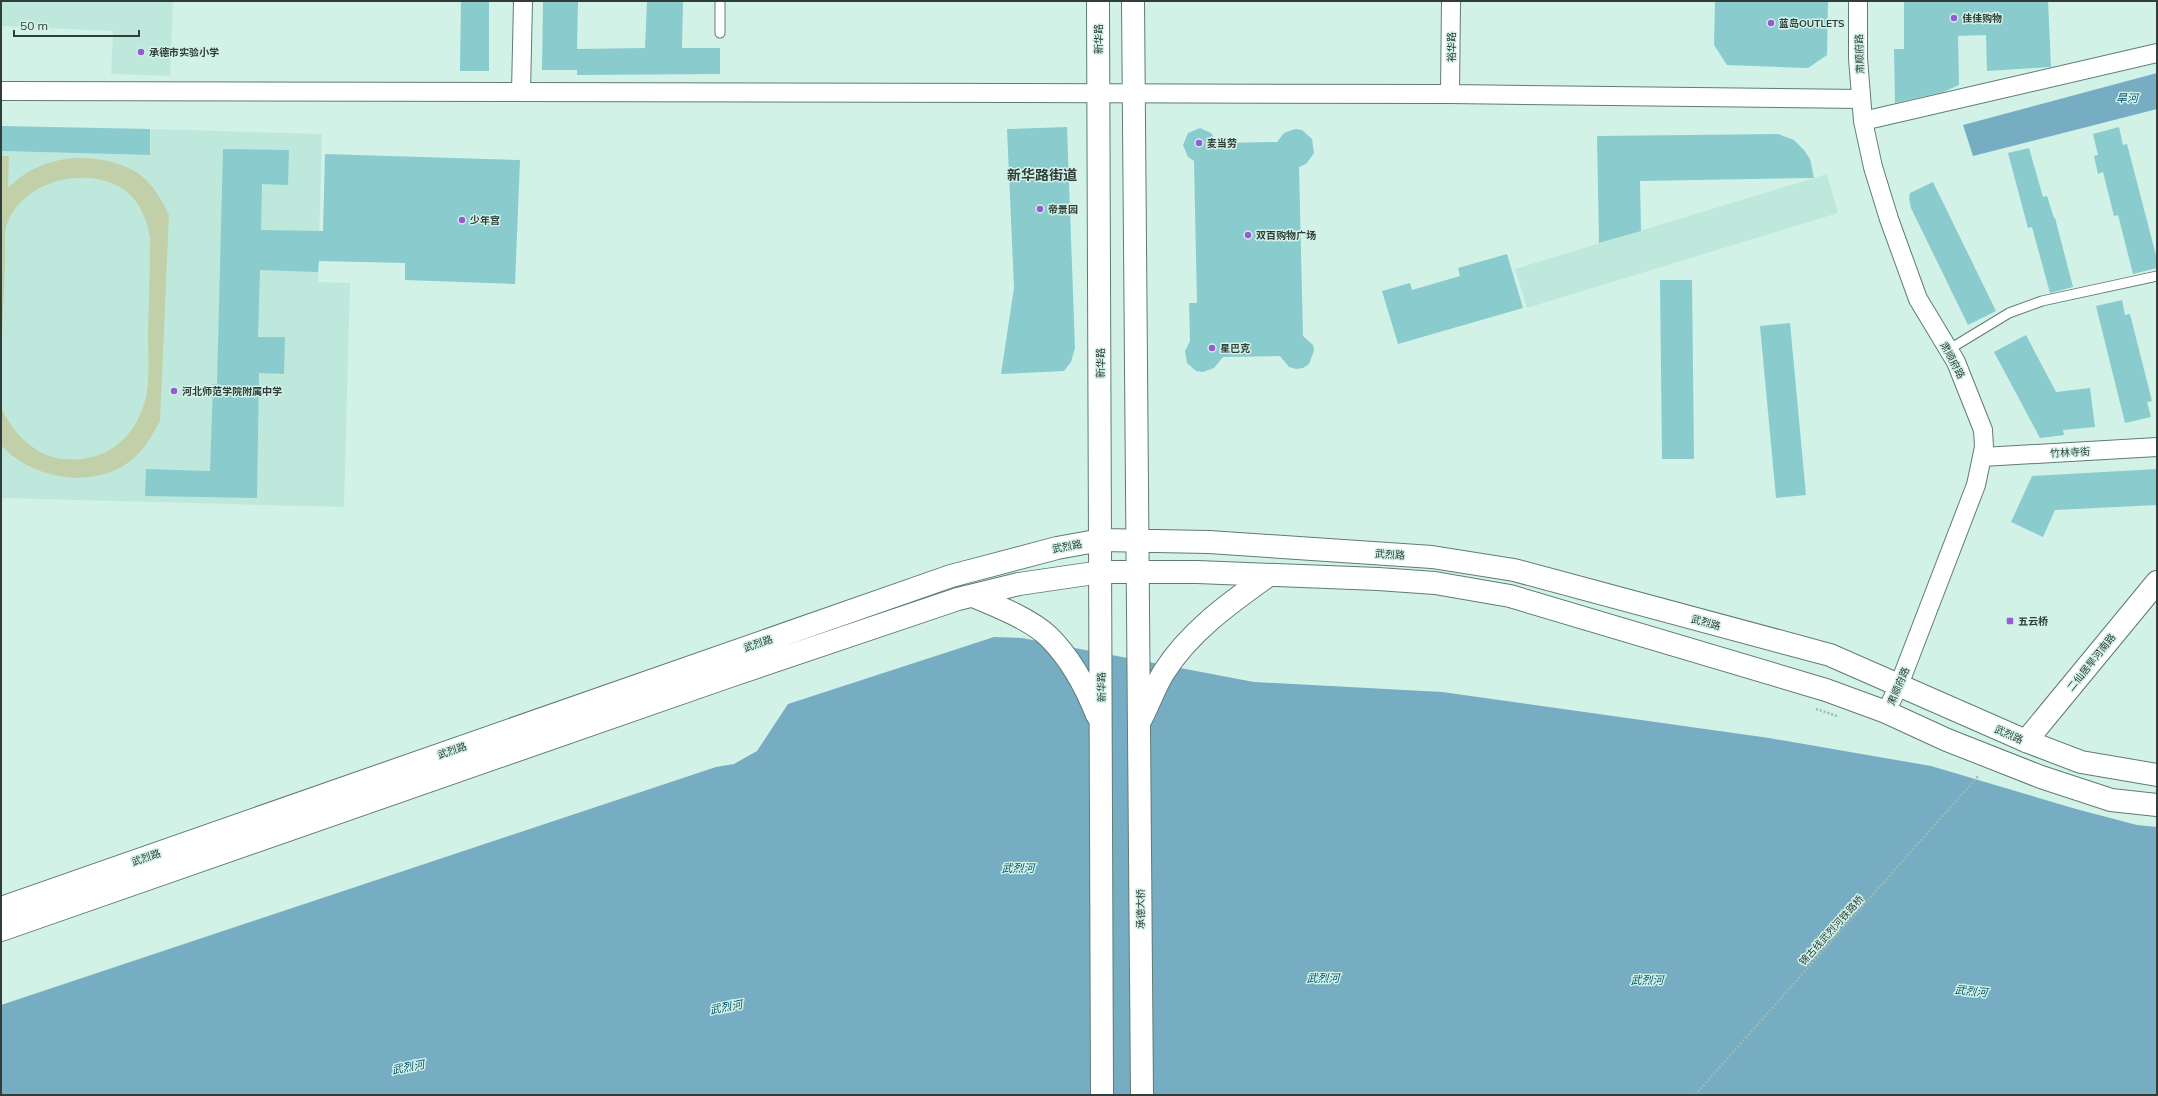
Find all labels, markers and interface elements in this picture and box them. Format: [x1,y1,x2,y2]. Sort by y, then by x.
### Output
scale bar [14,12,139,38]
place label: 佳佳购物 [1962,12,2002,25]
marker: 佳佳购物 [1949,13,1959,23]
place label: 蓝岛OUTLETS [1779,17,1845,30]
text: 50 m [20,18,48,33]
marker: 蓝岛OUTLETS [1766,18,1776,28]
street label: 新华路 [1092,24,1105,54]
street label: 裕华路 [1445,32,1458,62]
street label: 肃顺府路 [1852,34,1867,74]
place label: 承德市实验小学 [149,46,219,59]
marker: 承德市实验小学 [136,47,146,57]
water label: 旱河 [2116,91,2140,105]
place label: 麦当劳 [1207,137,1237,150]
marker: 麦当劳 [1194,138,1204,148]
district label: 新华路街道 [1007,166,1077,184]
place label: 帝景园 [1048,203,1078,216]
marker: 帝景园 [1035,204,1045,214]
place label: 少年宫 [470,214,500,227]
marker: 少年宫 [457,215,467,225]
place label: 双百购物广场 [1256,229,1316,242]
marker: 双百购物广场 [1243,230,1253,240]
street label: 肃顺府路 [1937,340,1968,381]
place label: 星巴克 [1220,342,1250,355]
marker: 星巴克 [1207,343,1217,353]
street label: 新华路 [1094,348,1107,378]
place label: 河北师范学院附属中学 [182,385,282,398]
marker: 河北师范学院附属中学 [169,386,179,396]
street label: 竹林寺街 [2050,445,2090,460]
street label: 武烈路 [1051,537,1083,556]
street label: 武烈路 [1375,547,1405,562]
street label: 武烈路 [1690,612,1722,633]
place label: 五云桥 [2018,615,2048,628]
marker: 五云桥 [2005,616,2015,626]
street label: 二仙居旱河南路 [2064,631,2118,694]
street label: 武烈路 [742,632,774,655]
street label: 肃顺府路 [1885,665,1912,707]
street label: 新华路 [1095,672,1108,702]
street label: 武烈路 [1992,723,2025,746]
street label: 武烈路 [436,739,468,762]
street label: 武烈路 [130,846,162,869]
water label: 武烈河 [1002,861,1036,875]
street label: 承德大桥 [1134,889,1147,929]
street label: 锦古线武烈河铁路桥 [1796,893,1866,968]
water label: 武烈河 [1307,971,1341,985]
water label: 武烈河 [1631,973,1665,987]
water label: 武烈河 [1954,982,1990,1000]
water label: 武烈河 [708,997,745,1017]
water label: 武烈河 [390,1057,427,1077]

